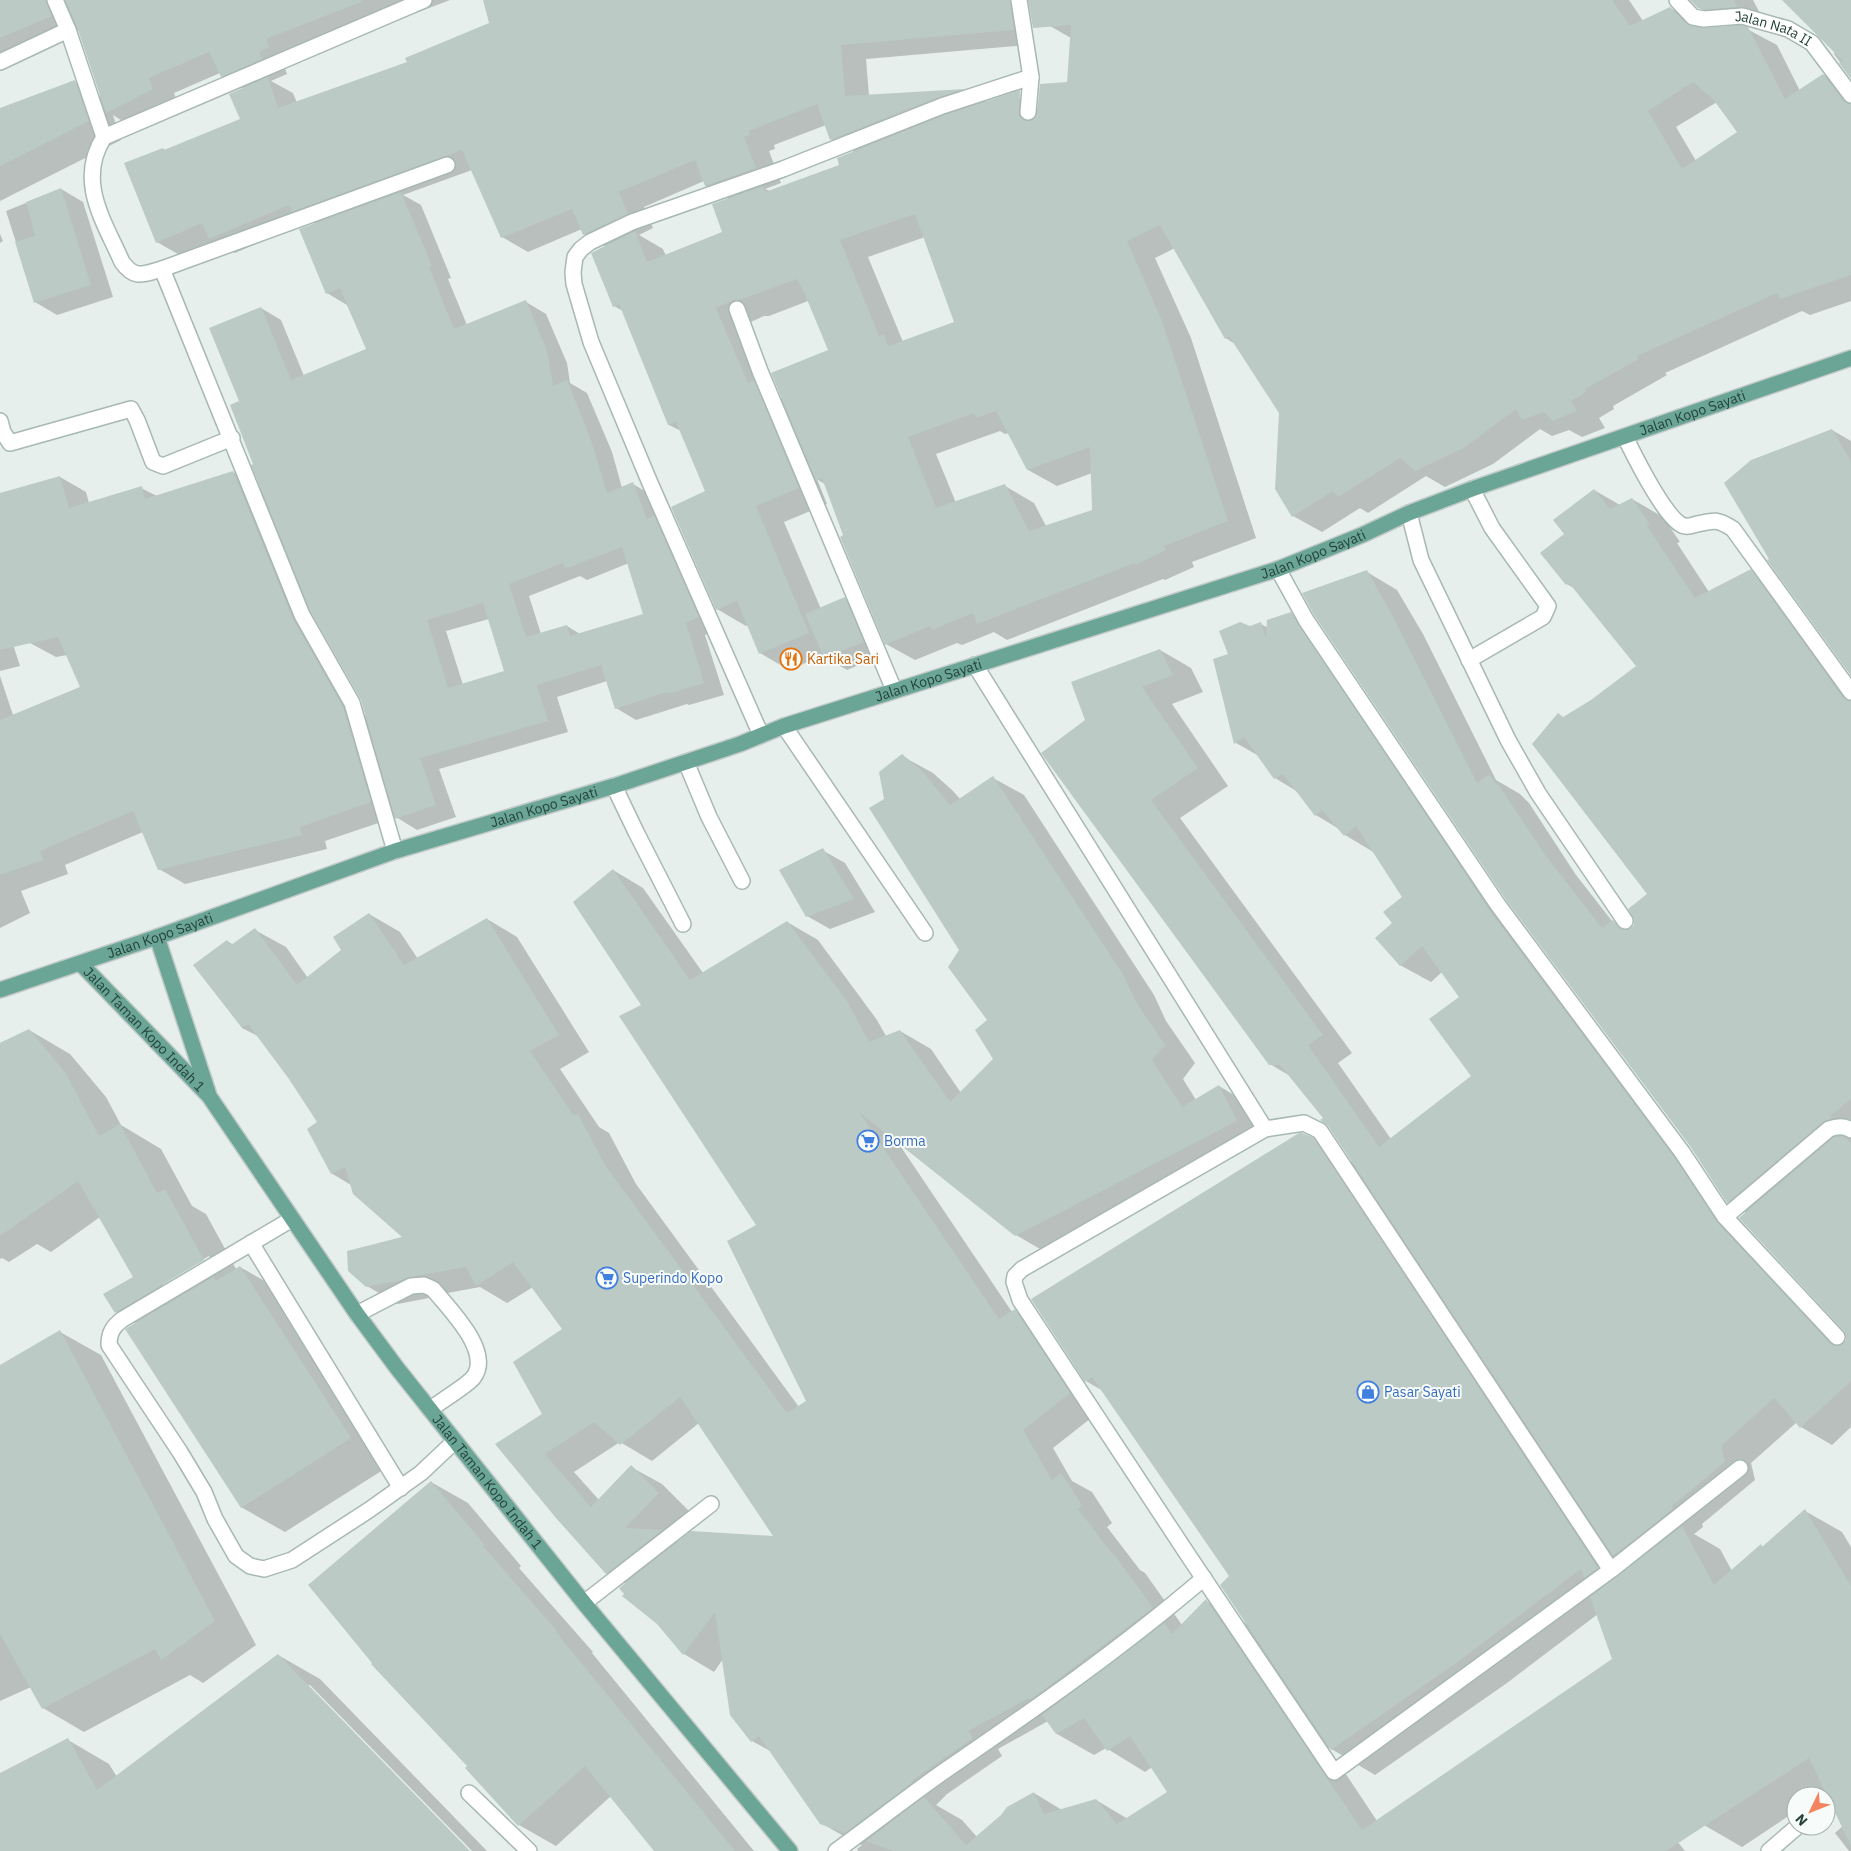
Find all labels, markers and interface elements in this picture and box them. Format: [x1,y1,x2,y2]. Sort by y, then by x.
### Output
street label: Jalan Nata II [1734,7,1815,50]
street label: Jalan Kopo Sayati [1637,386,1748,439]
street label: Jalan Kopo Sayati [1259,526,1369,583]
restaurant icon: Kartika Sari [779,647,803,671]
place label: Kartika Sari [807,650,879,668]
street label: Jalan Kopo Sayati [873,655,984,706]
street label: Jalan Kopo Sayati [488,782,600,831]
street label: Jalan Kopo Sayati [105,909,215,962]
street label: Jalan Taman Kopo Indah 1 [80,963,209,1096]
supermarket icon: Borma [856,1129,880,1153]
place label: Borma [884,1132,926,1150]
supermarket icon: Superindo Kopo [595,1266,619,1290]
place label: Superindo Kopo [623,1269,723,1287]
shop icon: Pasar Sayati [1356,1380,1380,1404]
place label: Pasar Sayati [1384,1383,1461,1401]
street label: Jalan Taman Kopo Indah 1 [428,1411,547,1553]
north arrow [1786,1786,1836,1836]
text: N [1791,1810,1812,1830]

